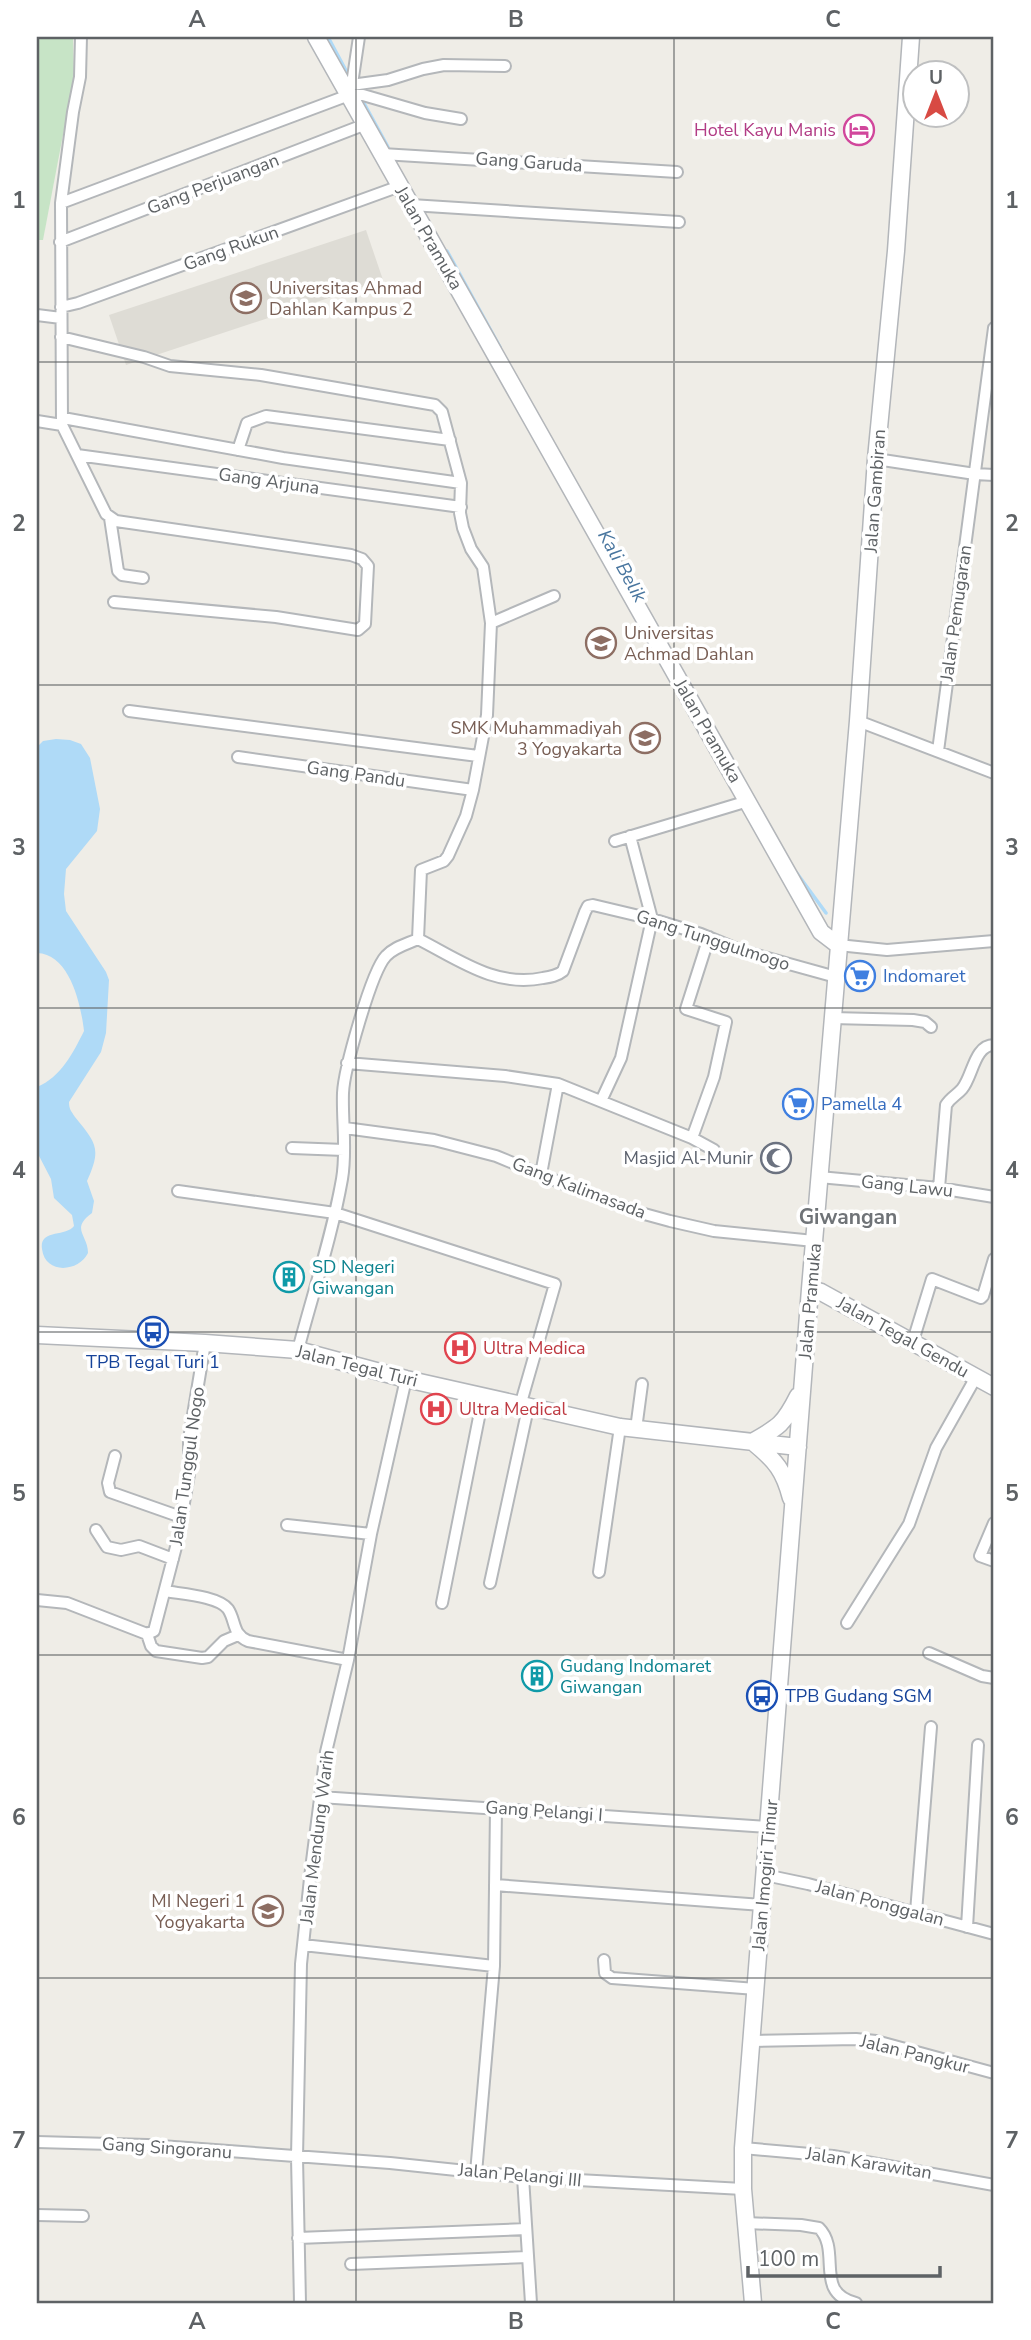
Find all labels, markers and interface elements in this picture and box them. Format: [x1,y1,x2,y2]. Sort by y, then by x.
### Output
text: A [188,4,206,35]
text: B [508,4,524,35]
text: C [825,4,841,35]
north arrow [902,60,972,130]
text: U [929,65,943,91]
hotel icon: Hotel Kayu Manis [842,113,876,147]
place label: Hotel Kayu Manis [694,118,836,142]
street label: Gang Garuda [475,146,583,178]
street label: Gang Perjuangan [144,148,282,220]
street label: Jalan Pramuka [389,181,468,294]
text: 1 [12,185,26,216]
text: 1 [1005,185,1019,216]
street label: Gang Rukun [180,220,282,276]
place label: Universitas Ahmad Dahlan Kampus 2 [269,276,422,321]
school or university icon: Universitas Ahmad Dahlan Kampus 2 [229,281,263,315]
street label: Jalan Gambiran [859,428,891,555]
street label: Gang Arjuna [217,462,321,500]
text: 2 [12,508,26,539]
text: 2 [1005,508,1019,539]
water label: Kali Belik [591,525,653,607]
street label: Jalan Pemugaran [934,543,977,684]
place label: Universitas Achmad Dahlan [624,621,754,666]
school or university icon: Universitas Achmad Dahlan [584,626,618,660]
street label: Jalan Pramuka [668,674,747,787]
place label: SMK Muhammadiyah 3 Yogyakarta [451,716,622,761]
school or university icon: SMK Muhammadiyah 3 Yogyakarta [628,721,662,755]
street label: Gang Pandu [305,755,407,793]
text: 3 [12,832,26,863]
text: 3 [1005,832,1019,863]
street label: Gang Tunggulmogo [633,904,793,976]
supermarket icon: Indomaret [843,959,877,993]
place label: Indomaret [883,964,966,988]
supermarket icon: Pamella 4 [781,1087,815,1121]
place label: Pamella 4 [821,1092,902,1116]
mosque icon: Masjid Al-Munir [759,1141,793,1175]
place label: Masjid Al-Munir [624,1146,754,1170]
street label: Gang Kalimasada [509,1151,649,1225]
text: 4 [12,1155,26,1186]
text: 4 [1005,1155,1019,1186]
street label: Gang Lawu [860,1169,954,1203]
district label: Giwangan [799,1203,897,1231]
street label: Jalan Pramuka [793,1242,827,1361]
place label: SD Negeri Giwangan [312,1255,395,1300]
building icon: SD Negeri Giwangan [272,1260,306,1294]
street label: Jalan Tegal Gendu [832,1290,973,1383]
bus stop icon: TPB Tegal Turi 1 [136,1315,170,1349]
hospital icon: Ultra Medica [443,1331,477,1365]
place label: Ultra Medica [483,1336,586,1360]
street label: Jalan Tegal Turi [293,1339,420,1393]
place label: TPB Tegal Turi 1 [86,1350,220,1374]
street label: Jalan Tunggul Nogo [164,1385,210,1548]
hospital icon: Ultra Medical [419,1392,453,1426]
place label: Ultra Medical [459,1397,568,1421]
text: 5 [12,1478,26,1509]
text: 5 [1005,1478,1019,1509]
place label: Gudang Indomaret Giwangan [560,1654,712,1699]
building icon: Gudang Indomaret Giwangan [520,1659,554,1693]
bus stop icon: TPB Gudang SGM [745,1679,779,1713]
place label: TPB Gudang SGM [785,1684,932,1708]
street label: Jalan Mendung Warih [294,1748,340,1927]
street label: Gang Pelangi I [484,1795,604,1827]
street label: Jalan Imogiri Timur [746,1798,784,1953]
text: 6 [12,1802,26,1833]
text: 6 [1005,1802,1019,1833]
street label: Jalan Ponggalan [812,1874,947,1932]
place label: MI Negeri 1 Yogyakarta [151,1889,245,1934]
school or university icon: MI Negeri 1 Yogyakarta [251,1894,285,1928]
street label: Jalan Pangkur [857,2029,973,2079]
text: 7 [12,2125,26,2156]
text: 7 [1005,2125,1019,2156]
street label: Gang Singoranu [101,2131,233,2165]
street label: Jalan Karawitan [803,2141,934,2185]
street label: Jalan Pelangi III [456,2158,583,2192]
scale bar [748,2235,940,2279]
text: 100 m [758,2245,819,2273]
text: A [188,2306,206,2337]
text: B [508,2306,524,2337]
text: C [825,2306,841,2337]

